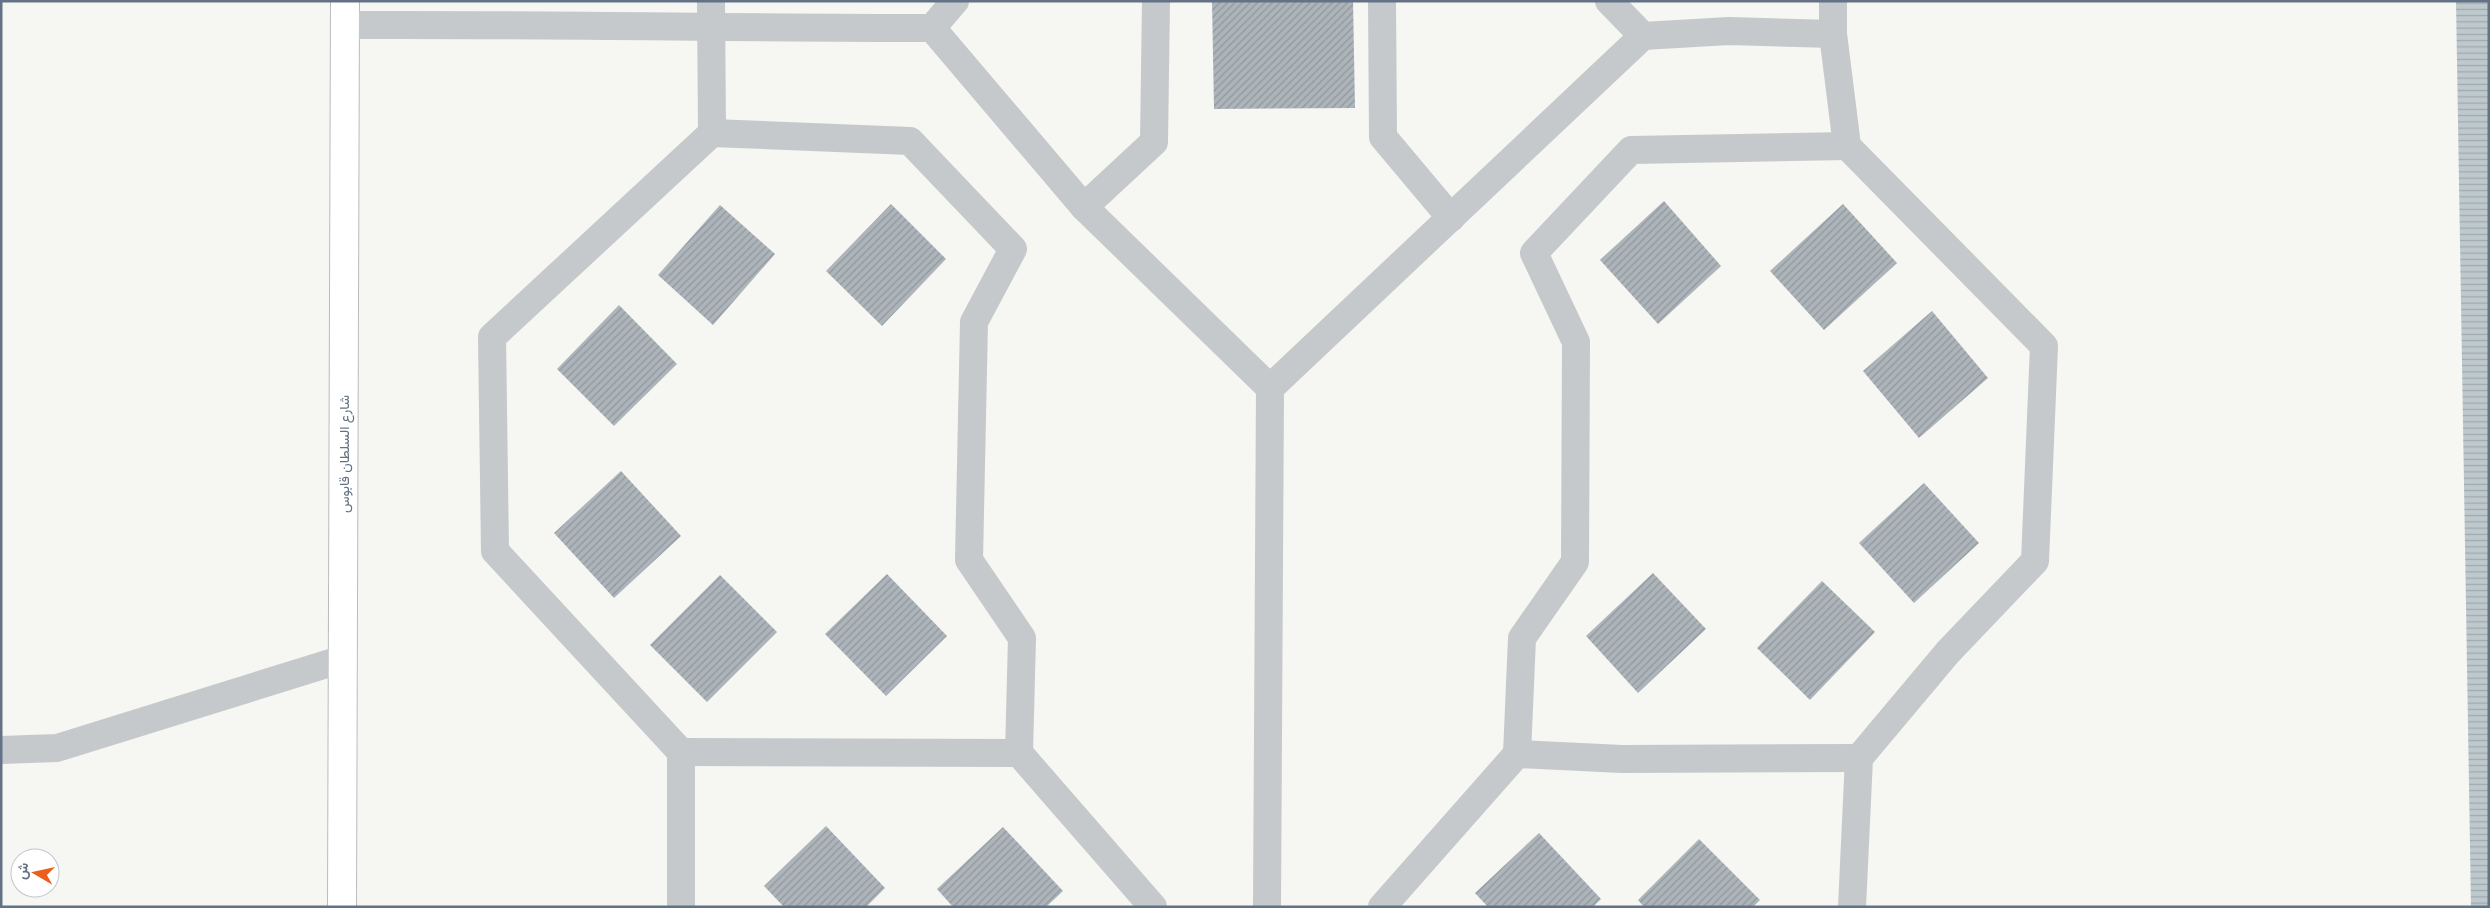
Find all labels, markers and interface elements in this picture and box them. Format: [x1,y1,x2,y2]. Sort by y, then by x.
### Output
street label: شارع السلطان قابوس [336,395,355,513]
north arrow [10,848,60,898]
text: ش [13,861,32,881]

